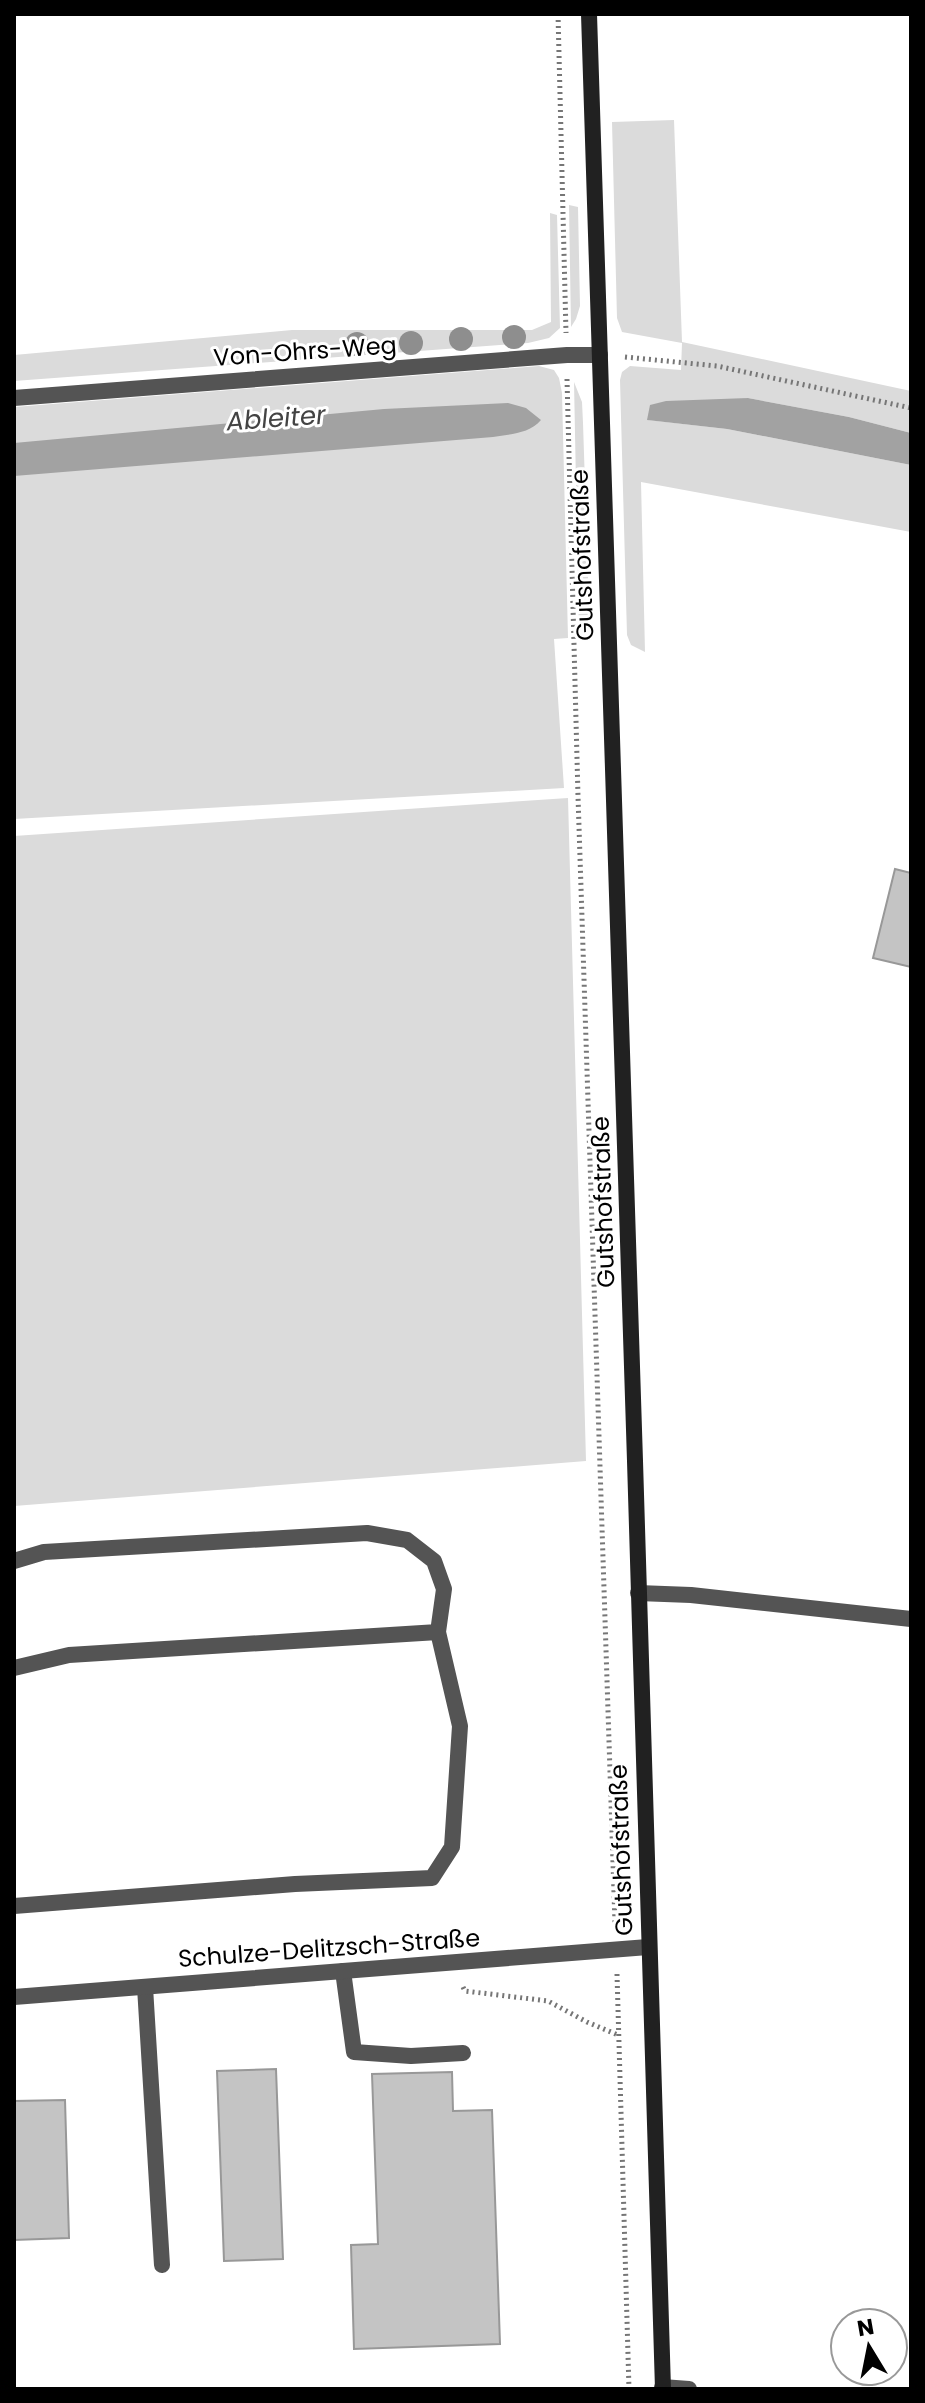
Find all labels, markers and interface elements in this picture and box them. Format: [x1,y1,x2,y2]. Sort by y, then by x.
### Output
street label: Von-Ohrs-Weg [212,328,398,374]
water label: Ableiter [224,396,328,439]
street label: Gutshofstraße [563,469,601,641]
street label: Gutshofstraße [584,1116,622,1288]
street label: Gutshofstraße [602,1764,640,1936]
street label: Schulze-Delitzsch-Straße [177,1921,481,1975]
north arrow [829,2307,909,2387]
text: N [855,2311,876,2344]

